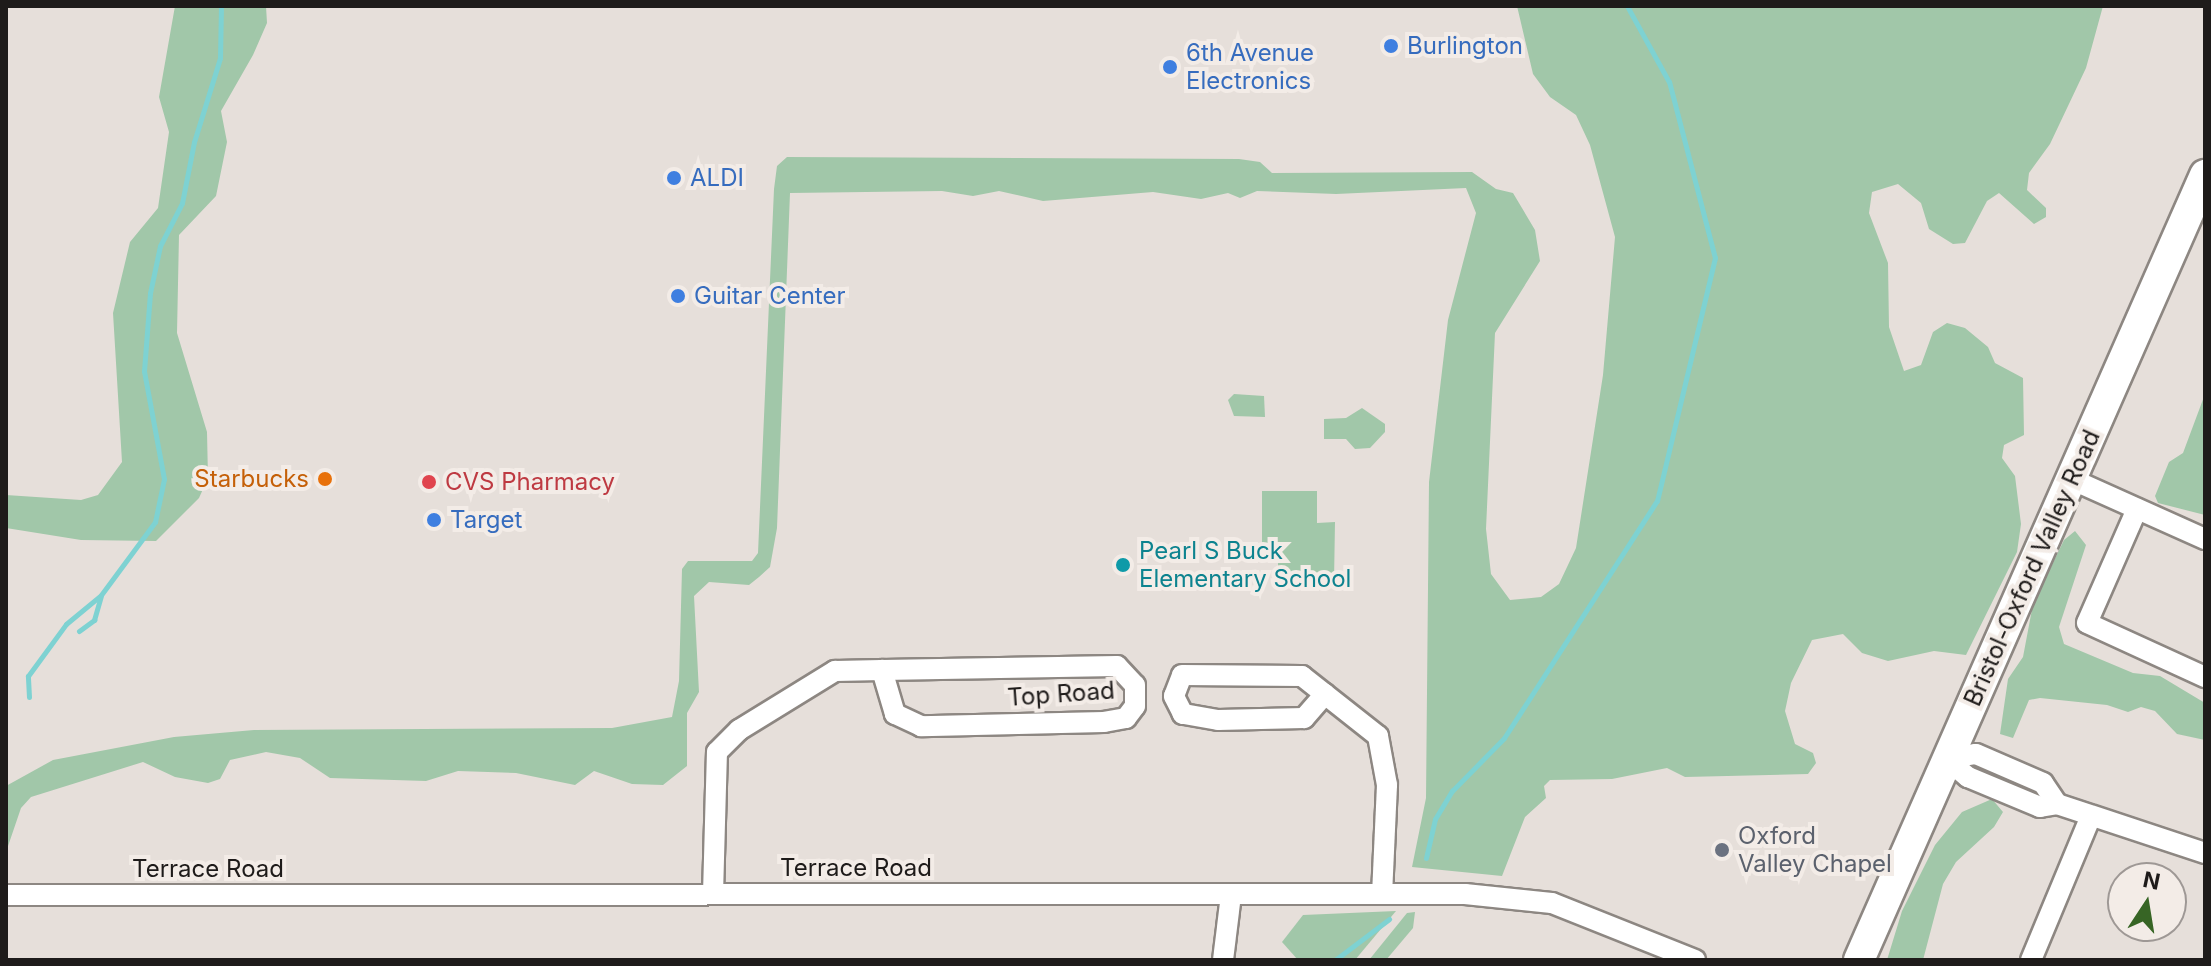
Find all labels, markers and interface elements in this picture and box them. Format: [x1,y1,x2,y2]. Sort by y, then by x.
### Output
place label: Burlington [1407,32,1523,60]
marker: Burlington [1382,37,1400,55]
place label: 6th Avenue Electronics [1186,39,1314,95]
marker: 6th Avenue Electronics [1161,58,1179,76]
place label: ALDI [690,164,744,192]
marker: ALDI [665,169,683,187]
place label: Guitar Center [694,282,845,310]
marker: Guitar Center [669,287,687,305]
street label: Bristol-Oxford Valley Road [1958,426,2106,710]
place label: Starbucks [194,465,309,493]
place label: CVS Pharmacy [445,468,615,496]
marker: Starbucks [316,470,334,488]
marker: CVS Pharmacy [420,473,438,491]
place label: Target [450,506,522,534]
marker: Target [425,511,443,529]
place label: Pearl S Buck Elementary School [1139,537,1351,593]
marker: Pearl S Buck Elementary School [1114,556,1132,574]
street label: Top Road [1006,676,1116,712]
place label: Oxford Valley Chapel [1738,822,1892,878]
marker: Oxford Valley Chapel [1713,841,1731,859]
street label: Terrace Road [780,854,932,882]
street label: Terrace Road [132,855,284,883]
north arrow [2107,862,2187,942]
text: N [2141,866,2162,895]

